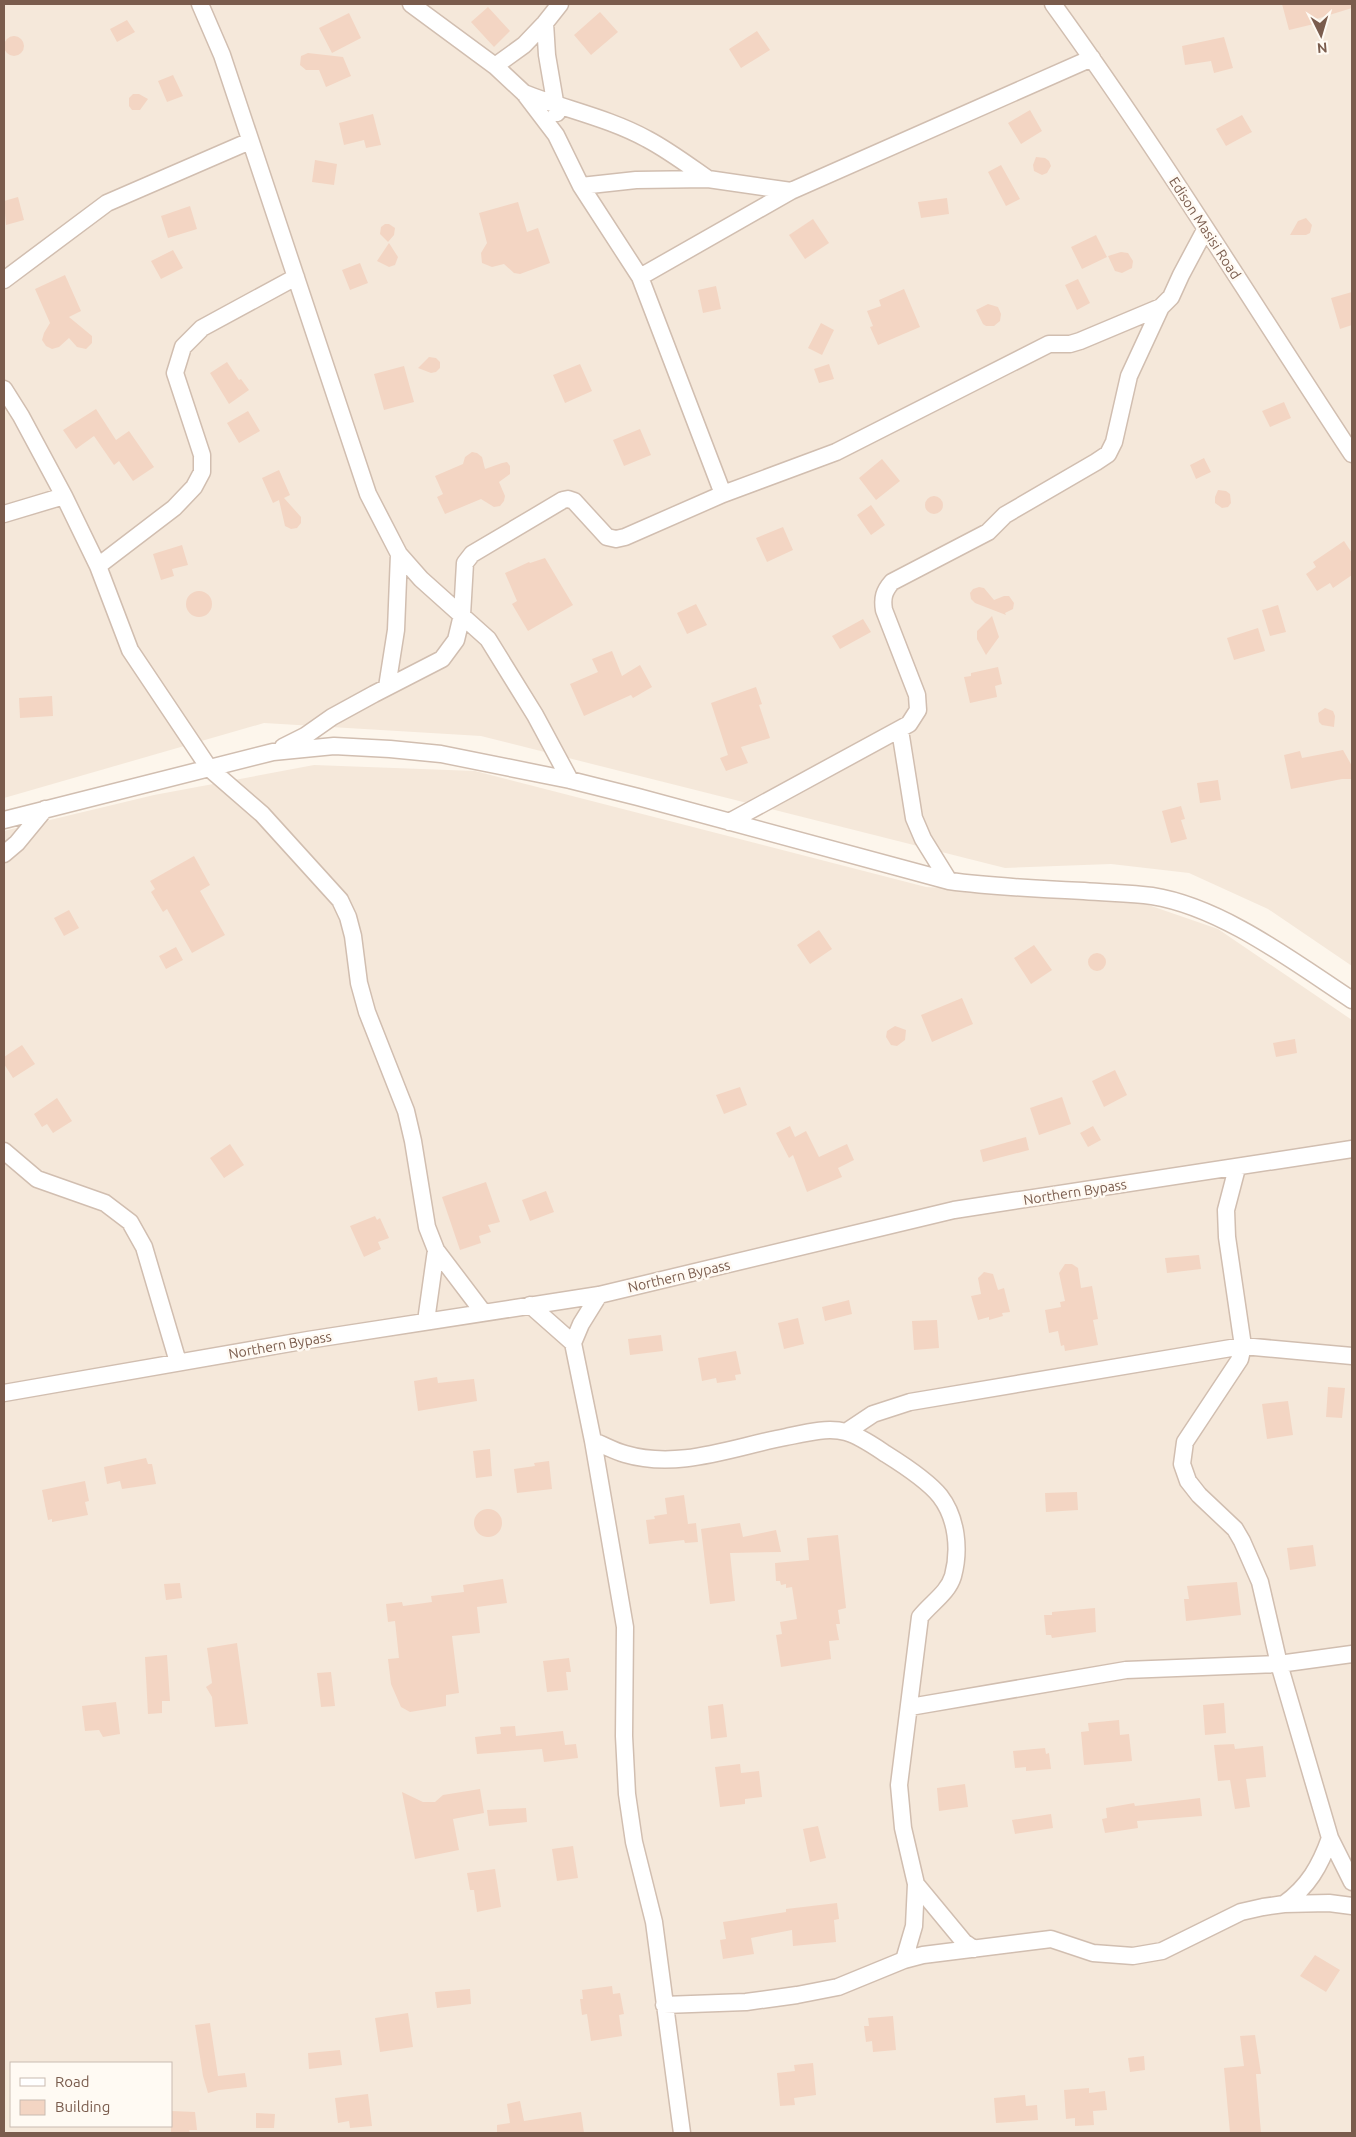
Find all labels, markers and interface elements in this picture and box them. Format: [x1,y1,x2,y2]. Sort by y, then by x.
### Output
north arrow [1296,10,1346,60]
text: N [1316,40,1328,56]
street label: Edison Masisi Road [1166,174,1244,282]
street label: Northern Bypass [1022,1176,1128,1208]
street label: Northern Bypass [626,1256,732,1296]
street label: Northern Bypass [227,1328,333,1362]
legend [10,2062,172,2127]
text: Road [55,2073,90,2090]
text: Building [55,2098,110,2115]

